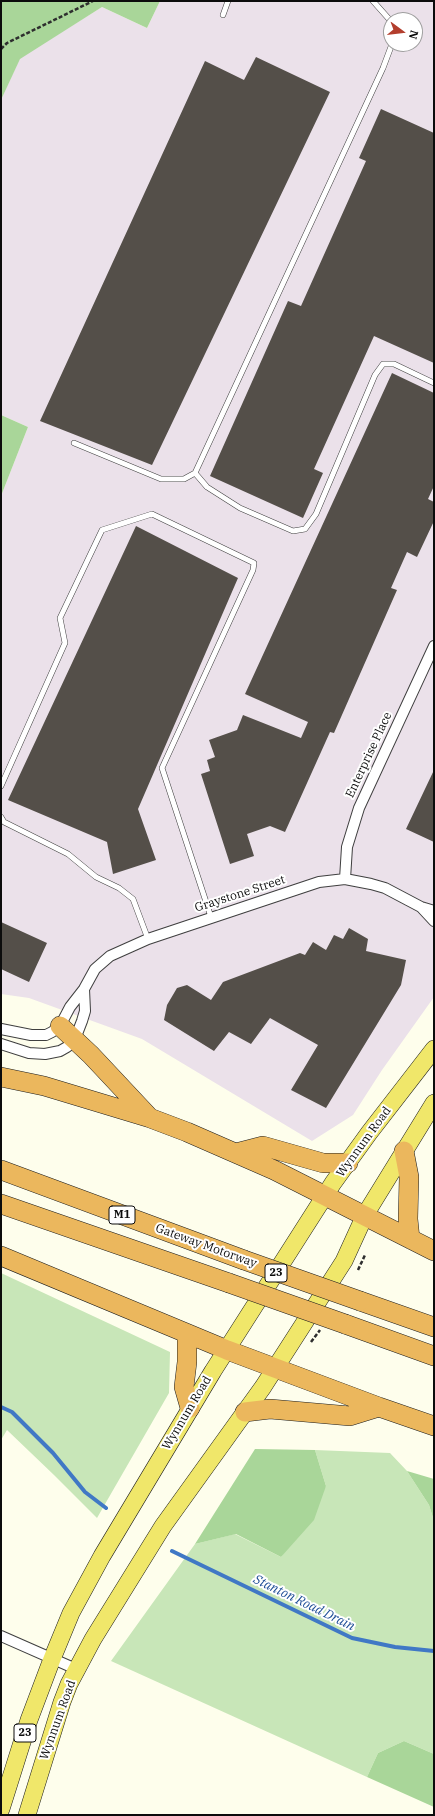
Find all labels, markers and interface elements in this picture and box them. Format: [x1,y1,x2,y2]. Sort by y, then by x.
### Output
north arrow [383,12,423,52]
text: N [406,29,422,41]
street label: Enterprise Place [343,710,395,800]
street label: Graystone Street [193,873,287,915]
street label: Wynnum Road [334,1104,394,1180]
road number: M1 [109,1206,135,1224]
street label: Gateway Motorway [153,1221,259,1271]
road number: 23 [265,1264,287,1282]
street label: Wynnum Road [159,1373,215,1453]
water label: Stanton Road Drain [251,1572,357,1634]
street label: Wynnum Road [37,1678,79,1762]
road number: 23 [14,1724,36,1742]

